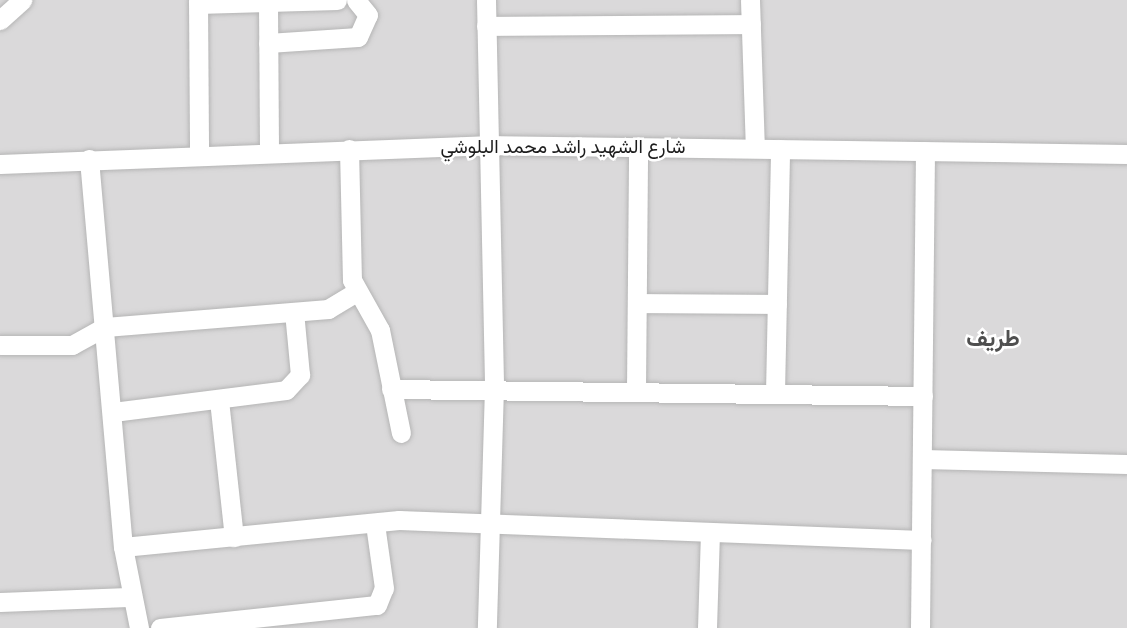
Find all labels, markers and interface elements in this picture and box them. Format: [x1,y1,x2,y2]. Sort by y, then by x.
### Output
street label: شارع الشهيد راشد محمد البلوشي [440,136,686,158]
district label: طريف [966,324,1020,352]

